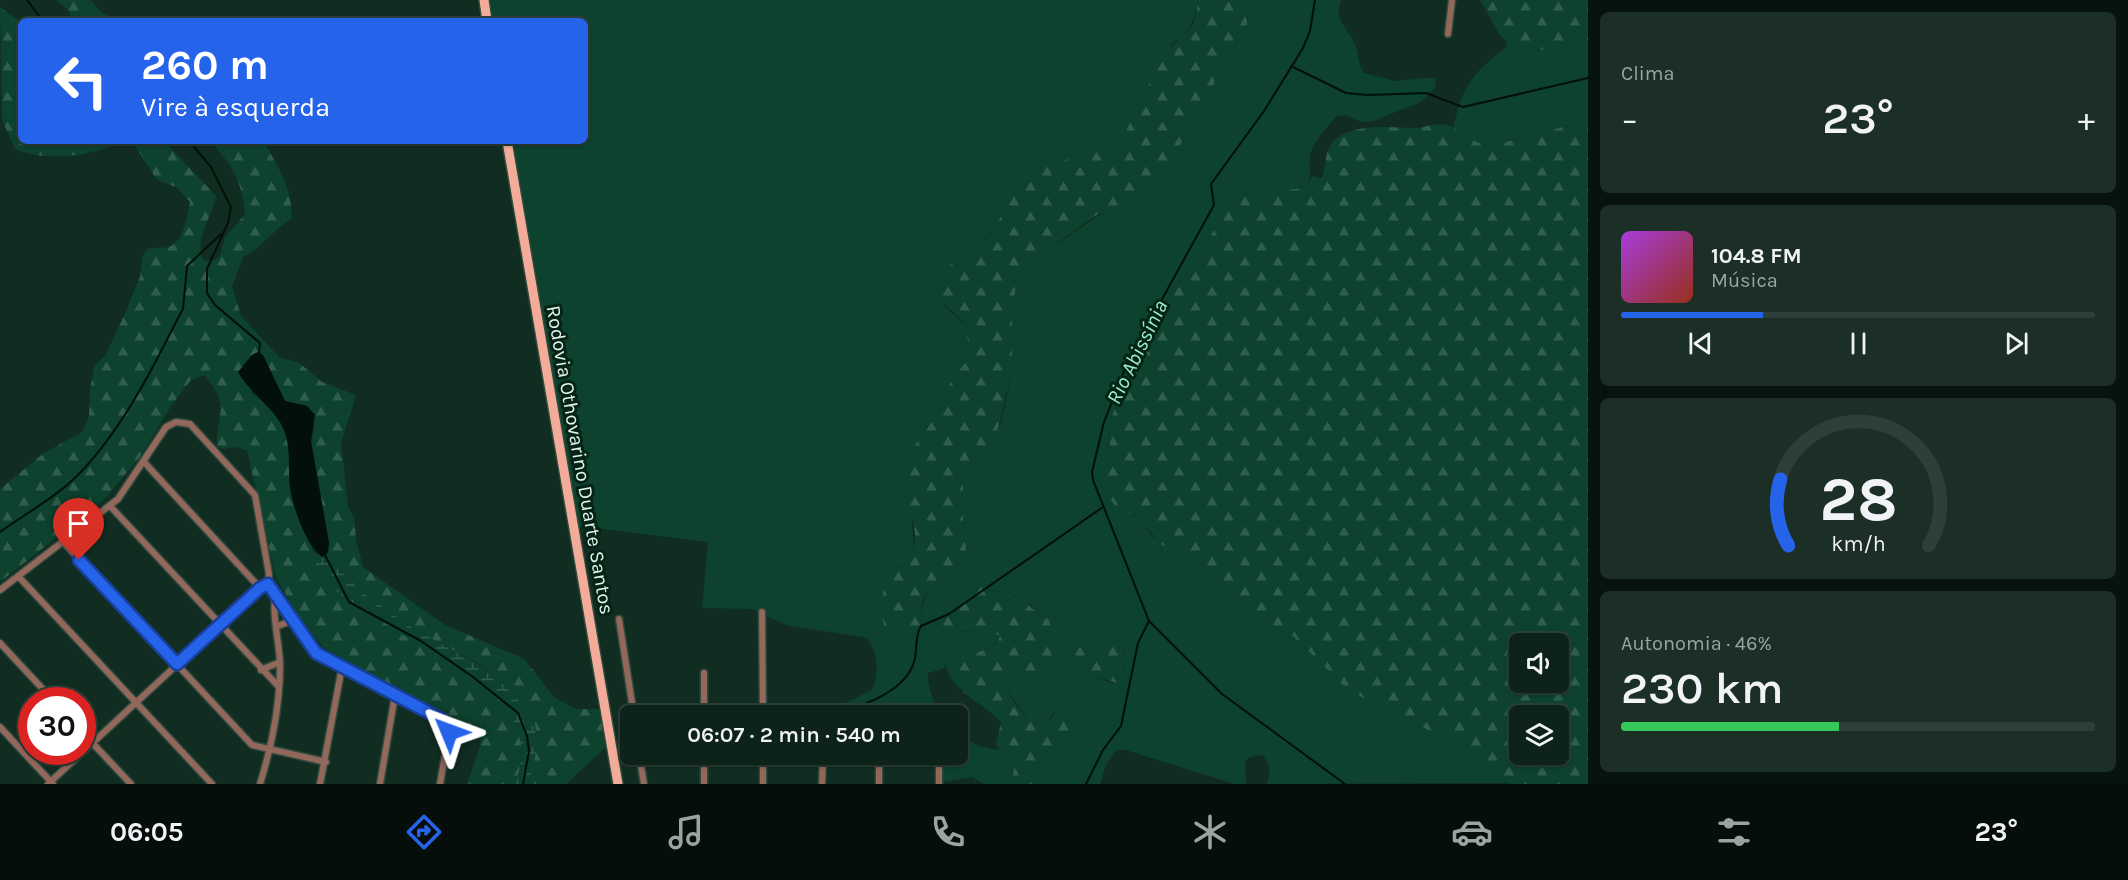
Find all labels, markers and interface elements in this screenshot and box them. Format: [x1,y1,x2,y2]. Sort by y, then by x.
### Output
text: 260 m [141,40,269,90]
icon: left [42,42,120,120]
text: Clima [1621,62,1675,85]
text: Vire à esquerda [141,91,330,123]
text: 23° [1822,92,1894,144]
text: − [1621,100,1638,138]
text: + [2078,100,2095,138]
text: 104.8 FM [1711,243,1802,269]
text: Música [1711,269,1778,292]
water label: Rio Abissínia [1102,296,1172,408]
street label: Rodovia Othovarino Duarte Santos [541,304,619,616]
icon: previous [1684,327,1717,360]
icon: pause [1842,327,1875,360]
icon: next [2000,327,2033,360]
text: 28 [1819,463,1897,536]
pin [53,498,104,560]
icon: arrive [62,507,95,540]
text: km/h [1831,531,1885,556]
text: Autonomia · 46% [1621,632,1772,655]
map controls [1509,633,1569,765]
button: sound [1509,633,1569,693]
text: 230 km [1621,662,1784,714]
speed limit sign: 30 [18,687,96,765]
position arrow [417,700,481,764]
button: layers [1509,705,1569,765]
text: 06:07 · 2 min · 540 m [687,722,901,748]
icon: directions [403,811,445,853]
icon: music [665,811,707,853]
icon: phone [927,811,969,853]
icon: climate [1189,811,1231,853]
icon: car [1451,811,1493,853]
icon: filters [1713,811,1755,853]
text: 06:05 [110,816,183,848]
text: 23° [1974,816,2018,848]

